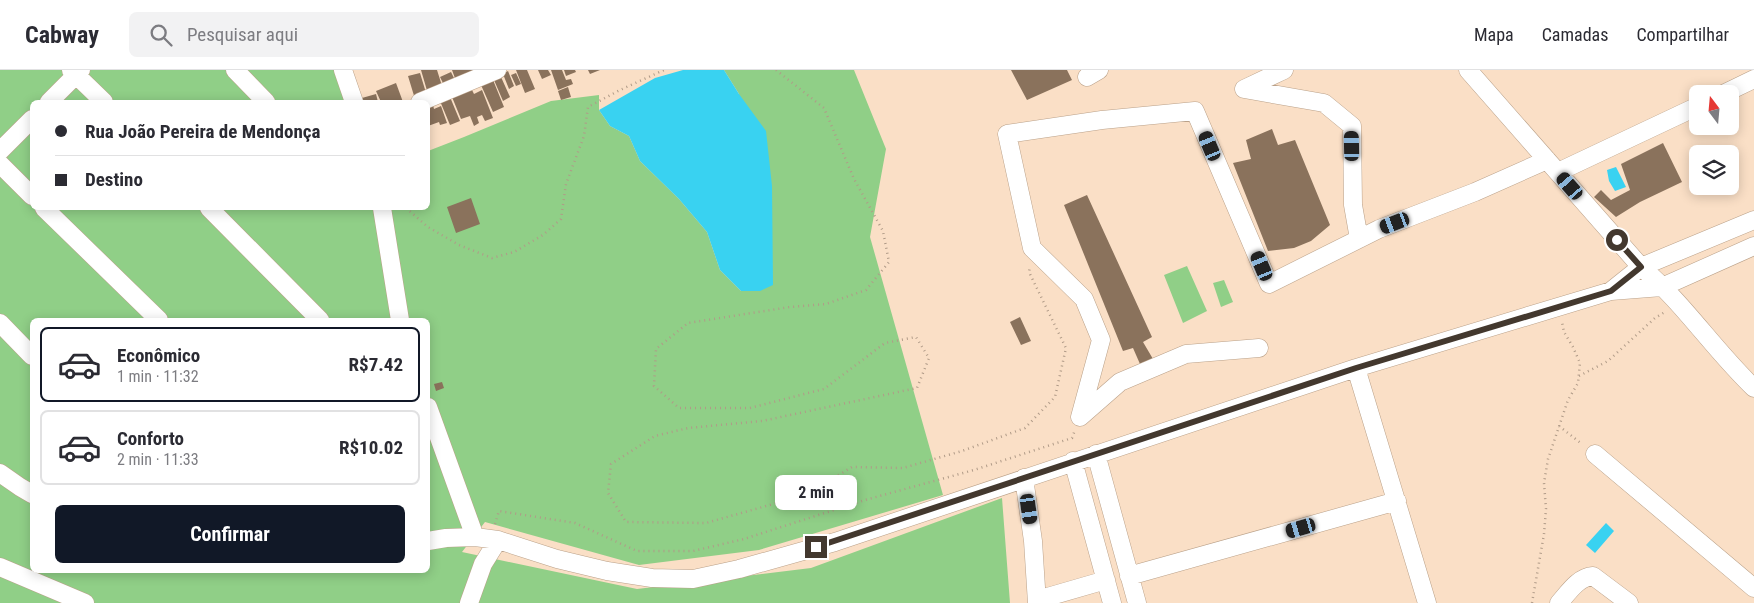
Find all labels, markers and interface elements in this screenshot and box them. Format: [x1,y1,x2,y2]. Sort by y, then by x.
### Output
search box [129,12,479,57]
text: Cabway [25,21,99,49]
icon: search [147,21,175,49]
text: Pesquisar aqui [187,23,298,46]
text: Mapa [1474,24,1514,45]
text: Camadas [1542,24,1608,45]
text: Compartilhar [1636,24,1729,45]
north arrow [1689,85,1739,135]
map controls [1689,85,1739,195]
text: Rua João Pereira de Mendonça [85,120,321,143]
car [1197,129,1222,163]
car [1344,131,1359,161]
button: layers [1689,145,1739,195]
text: Destino [85,168,143,191]
car [1554,170,1585,202]
car [1378,211,1411,235]
route start [1606,229,1628,251]
car [1249,249,1274,283]
icon: car [57,342,102,387]
text: Econômico [117,344,200,367]
text: R$7.42 [349,353,403,376]
text: 1 min · 11:32 [117,367,199,386]
icon: car [57,425,102,470]
text: Conforto [117,427,184,450]
text: R$10.02 [339,436,403,459]
text: 2 min · 11:33 [117,450,199,469]
callout: 2 min [775,474,857,510]
text: 2 min [798,483,834,502]
car [1019,493,1038,525]
button: Confirmar [55,505,405,563]
car [1284,517,1317,539]
route end [805,536,827,558]

